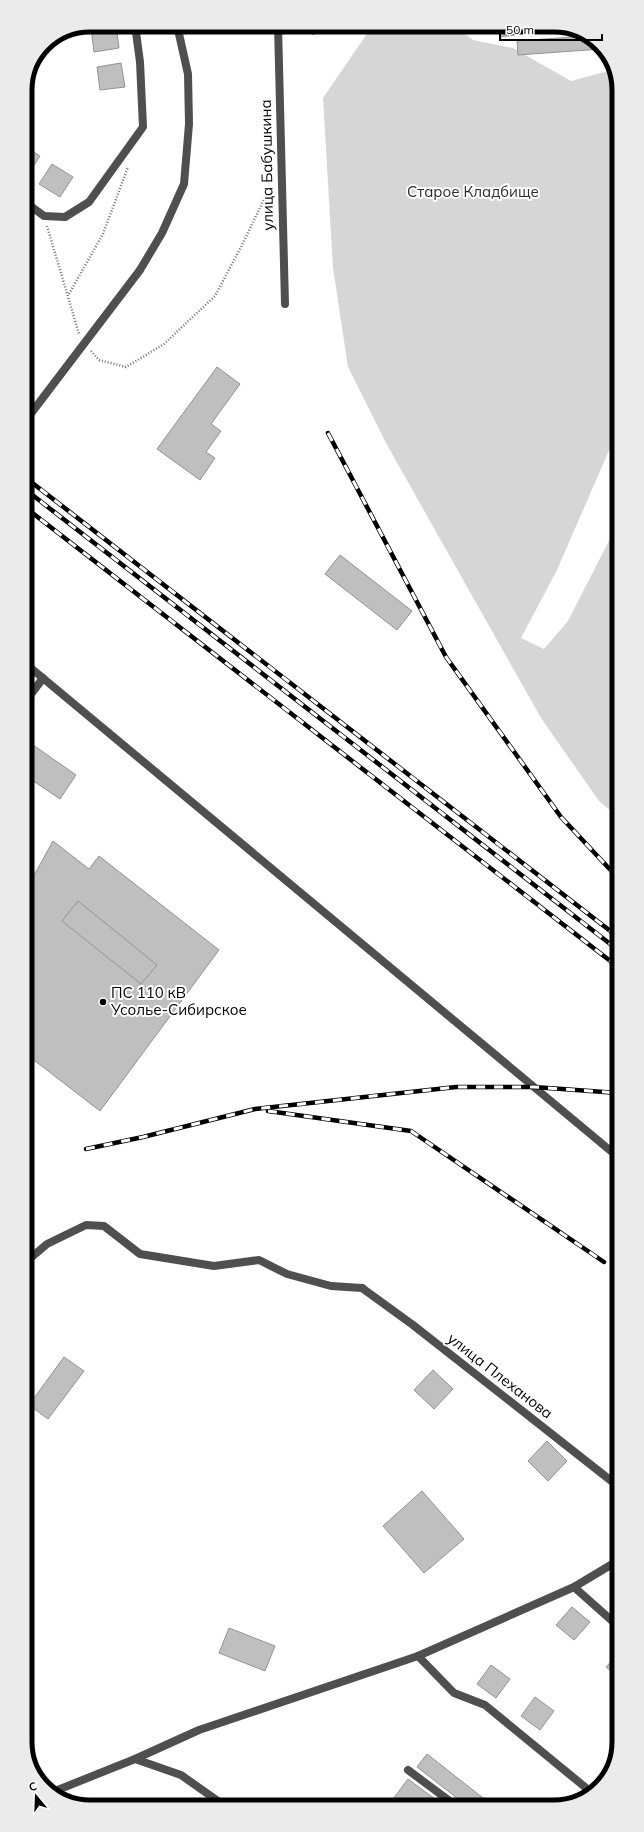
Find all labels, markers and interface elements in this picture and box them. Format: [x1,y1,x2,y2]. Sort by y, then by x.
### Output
scale bar [500,16,602,42]
text: 50 m [506,22,534,37]
street label: улица Бабушкина [256,99,277,231]
park label: Старое Кладбище [407,182,539,201]
place label: ПС 110 кВ Усолье-Сибирское [110,983,247,1019]
marker: ПС 110 кВ Усолье-Сибирское [98,997,108,1007]
street label: улица Плеханова [444,1329,557,1423]
north arrow [16,1776,56,1816]
text: С [27,1779,39,1794]

